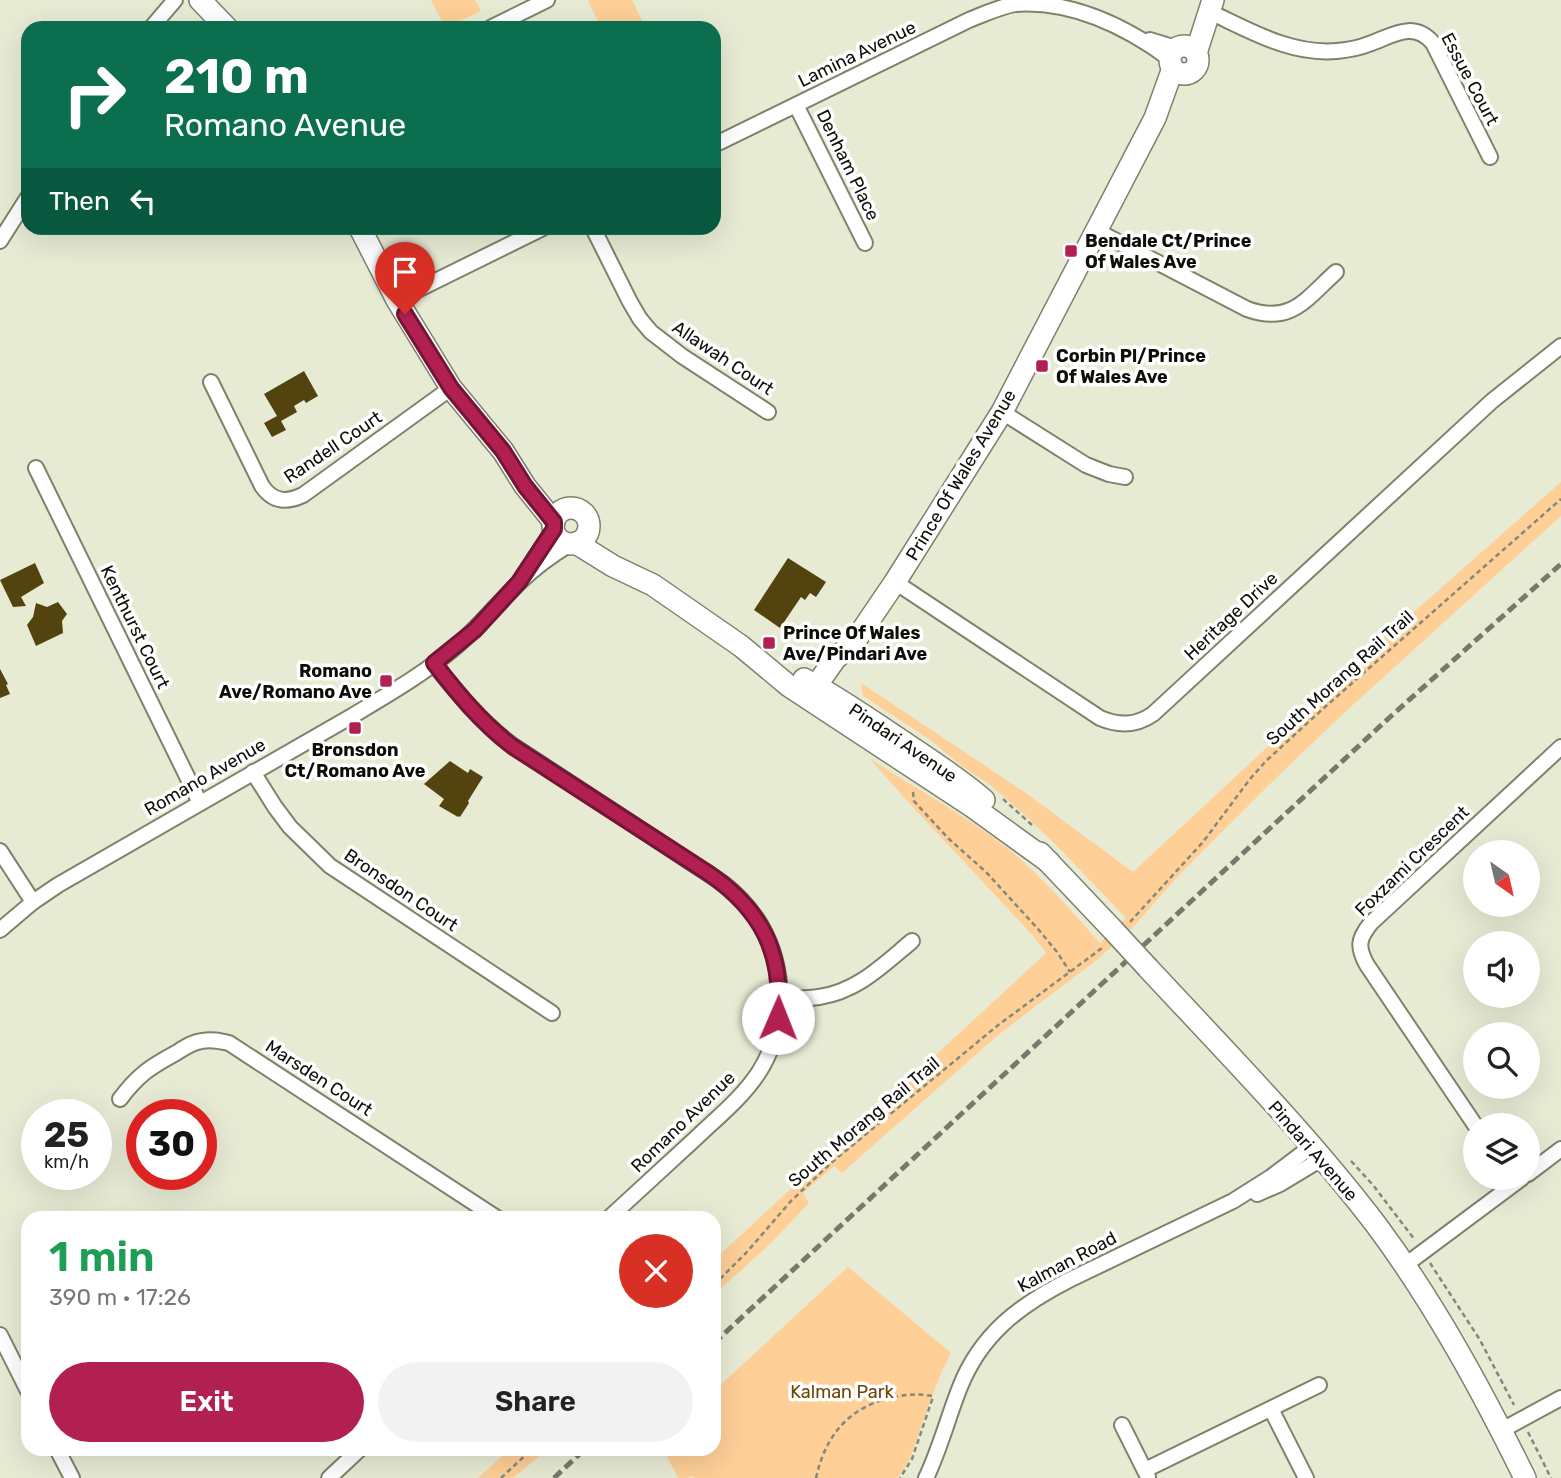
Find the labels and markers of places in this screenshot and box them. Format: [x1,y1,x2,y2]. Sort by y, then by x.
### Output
place label: Bendale Ct/Prince Of Wales Ave [1085,230,1252,273]
pin [375,242,435,314]
marker: Bendale Ct/Prince Of Wales Ave [1063,243,1079,259]
place label: Corbin Pl/Prince Of Wales Ave [1056,345,1206,388]
marker: Corbin Pl/Prince Of Wales Ave [1034,358,1050,374]
place label: Prince Of Wales Ave/Pindari Ave [783,622,928,665]
marker: Prince Of Wales Ave/Pindari Ave [761,635,777,651]
place label: Romano Ave/Romano Ave [219,660,372,703]
marker: Romano Ave/Romano Ave [378,673,394,689]
marker: Bronsdon Ct/Romano Ave [347,720,363,736]
place label: Bronsdon Ct/Romano Ave [284,739,426,782]

